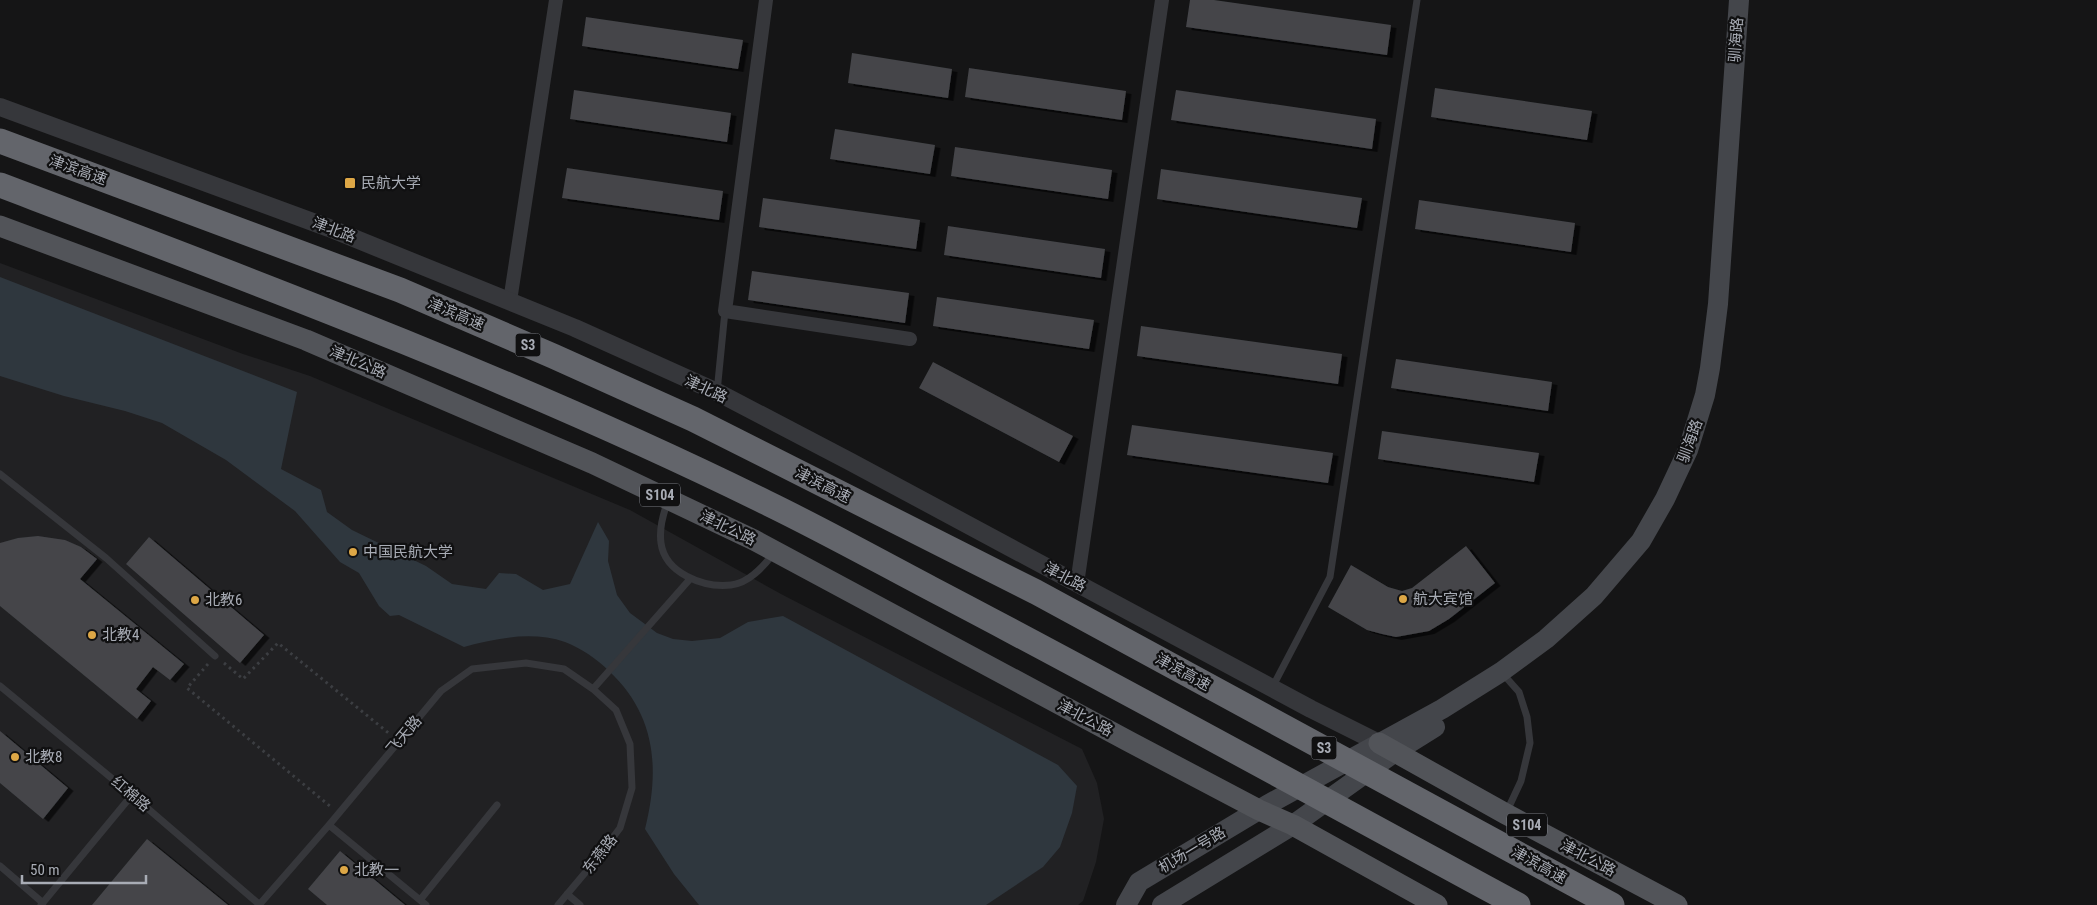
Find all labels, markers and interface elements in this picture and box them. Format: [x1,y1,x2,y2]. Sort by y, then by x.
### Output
street label: 驯海路 [1725,17,1747,63]
street label: 津滨高速 [47,151,109,189]
place label: 民航大学 [361,174,421,192]
marker: 民航大学 [343,176,357,190]
street label: 津北路 [310,214,358,246]
street label: 津滨高速 [425,294,487,334]
road number: S3 [516,334,540,356]
street label: 津北公路 [327,342,389,382]
street label: 津北路 [682,371,730,407]
street label: 驯海路 [1674,417,1706,465]
street label: 津滨高速 [792,463,854,507]
road number: S104 [640,484,680,506]
street label: 津北公路 [697,507,759,549]
place label: 中国民航大学 [363,543,453,561]
marker: 中国民航大学 [347,546,359,558]
street label: 津北路 [1041,558,1089,596]
place label: 航大宾馆 [1413,590,1473,608]
place label: 北教6 [205,591,242,609]
marker: 航大宾馆 [1397,593,1409,605]
marker: 北教6 [189,594,201,606]
place label: 北教4 [102,626,139,644]
marker: 北教4 [86,629,98,641]
street label: 津滨高速 [1152,650,1214,694]
street label: 津北公路 [1054,696,1116,740]
street label: 飞天路 [383,712,425,758]
road number: S3 [1312,736,1336,760]
place label: 北教8 [25,748,62,766]
marker: 北教8 [9,751,21,763]
street label: 红棉路 [108,773,154,815]
road number: S104 [1507,814,1547,836]
street label: 机场一号路 [1155,823,1229,877]
street label: 东燕路 [579,831,621,877]
street label: 津北公路 [1557,836,1619,880]
street label: 津滨高速 [1508,843,1570,887]
scale bar [22,852,146,884]
text: 50 m [30,861,60,879]
place label: 北教一 [354,861,399,879]
marker: 北教一 [338,864,350,876]

